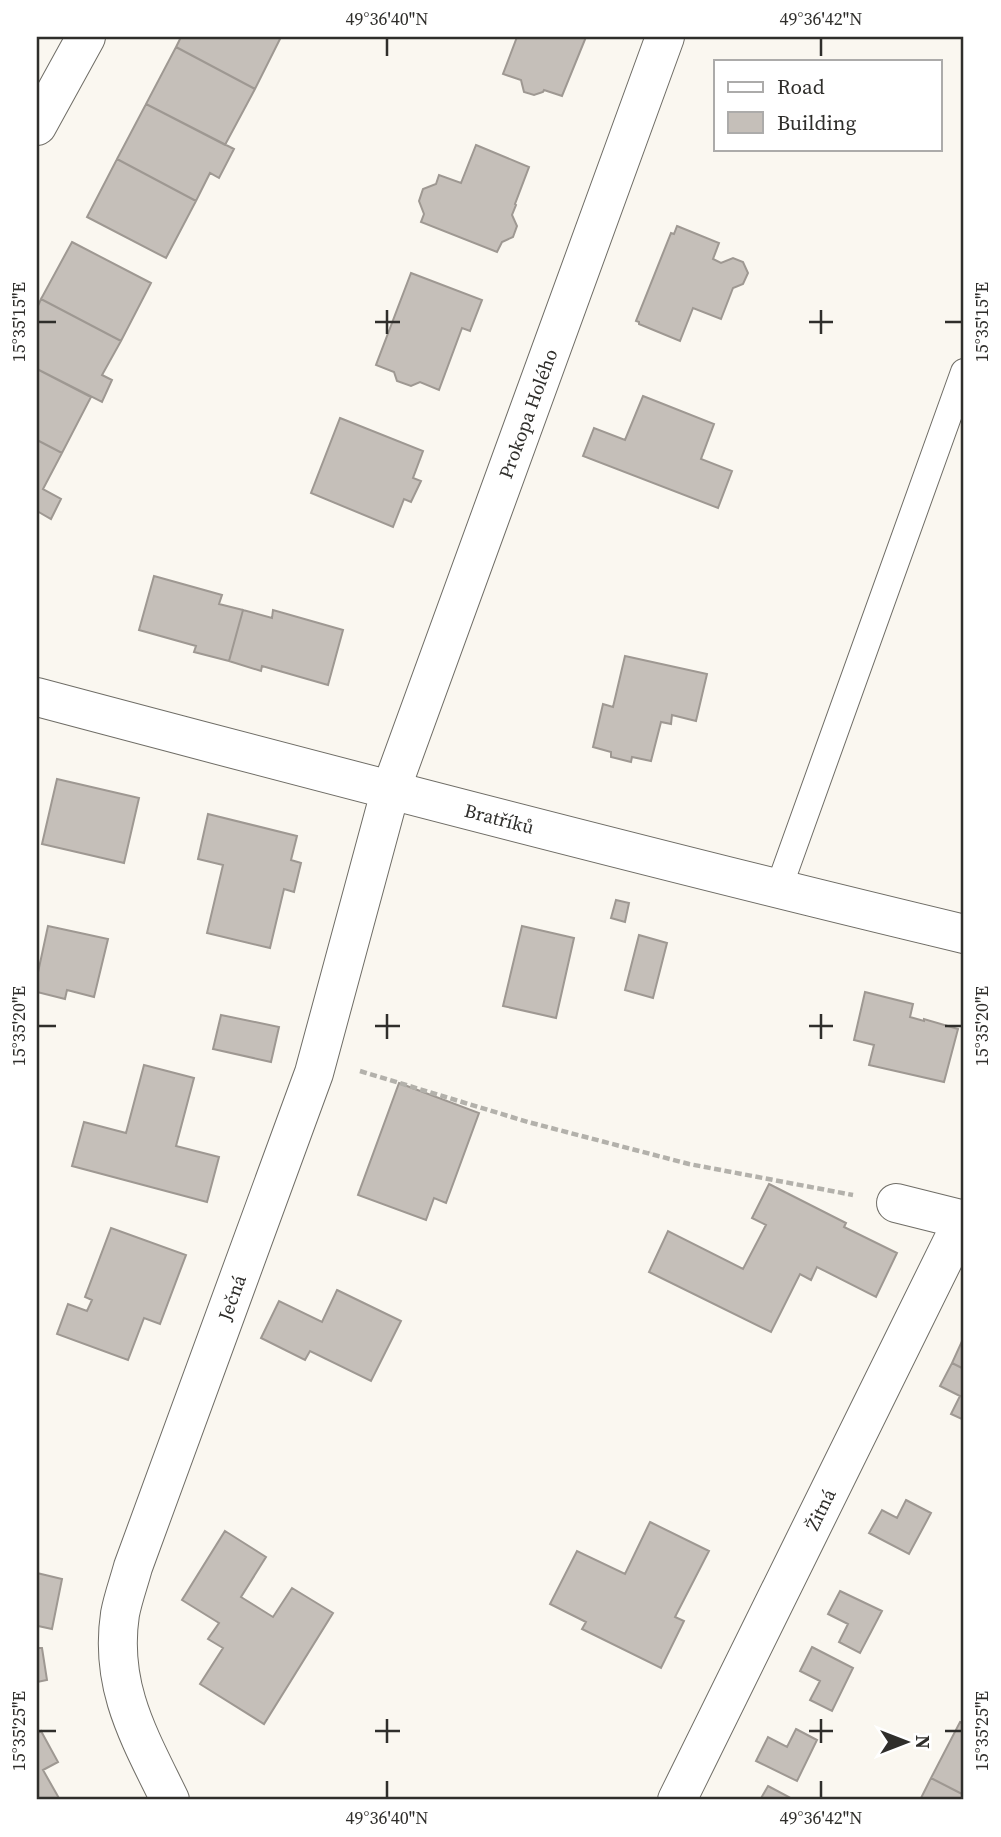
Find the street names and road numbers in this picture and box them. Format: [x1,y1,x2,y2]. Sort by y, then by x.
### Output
street label: Prokopa Holého [492,345,563,482]
street label: Bratříků [462,797,537,840]
street label: Ječná [211,1271,252,1325]
street label: Žitná [799,1484,842,1535]

